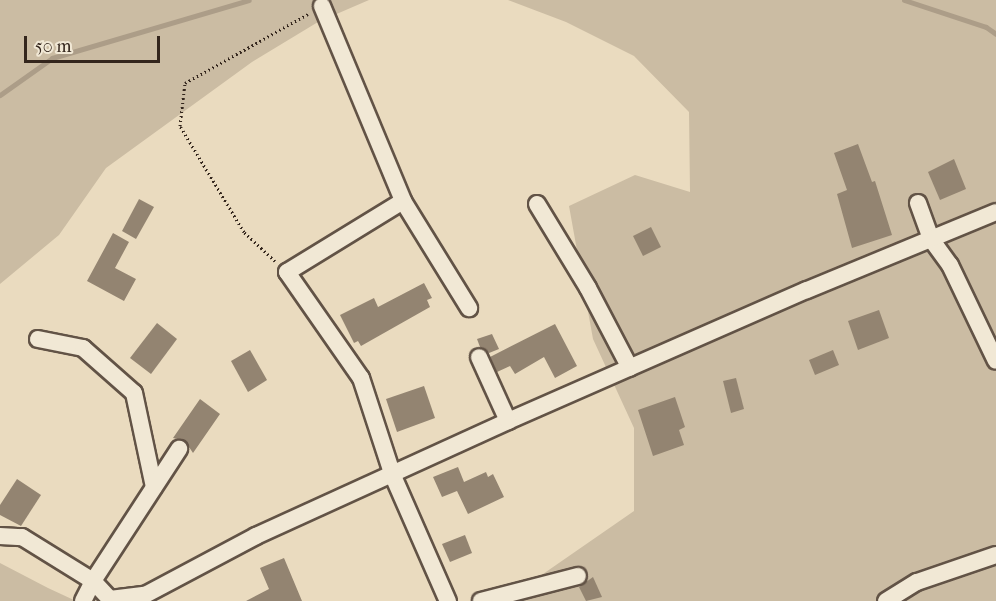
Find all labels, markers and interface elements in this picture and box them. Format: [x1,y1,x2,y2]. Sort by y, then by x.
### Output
scale bar [27,24,164,62]
text: 50 m [35,36,71,57]

